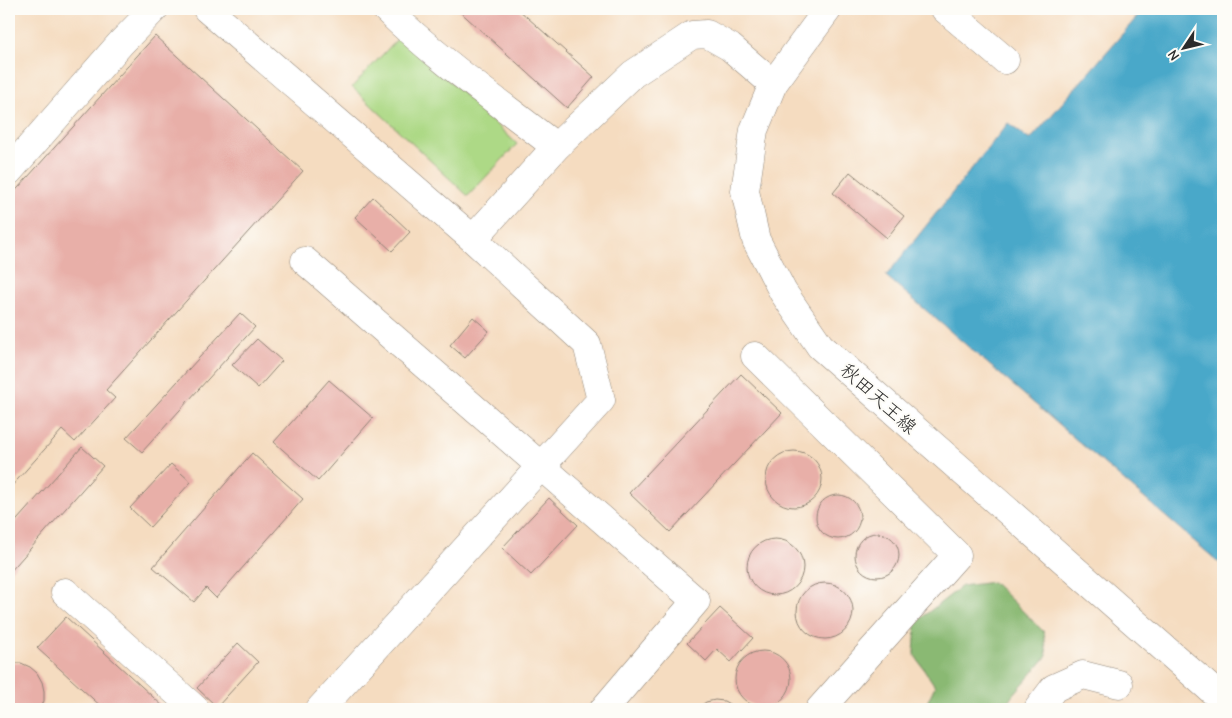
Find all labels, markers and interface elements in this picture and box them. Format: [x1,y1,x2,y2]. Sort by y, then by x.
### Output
north arrow [1160,22,1210,72]
text: N [1164,47,1183,64]
street label: 秋田天王線 [836,359,921,439]

